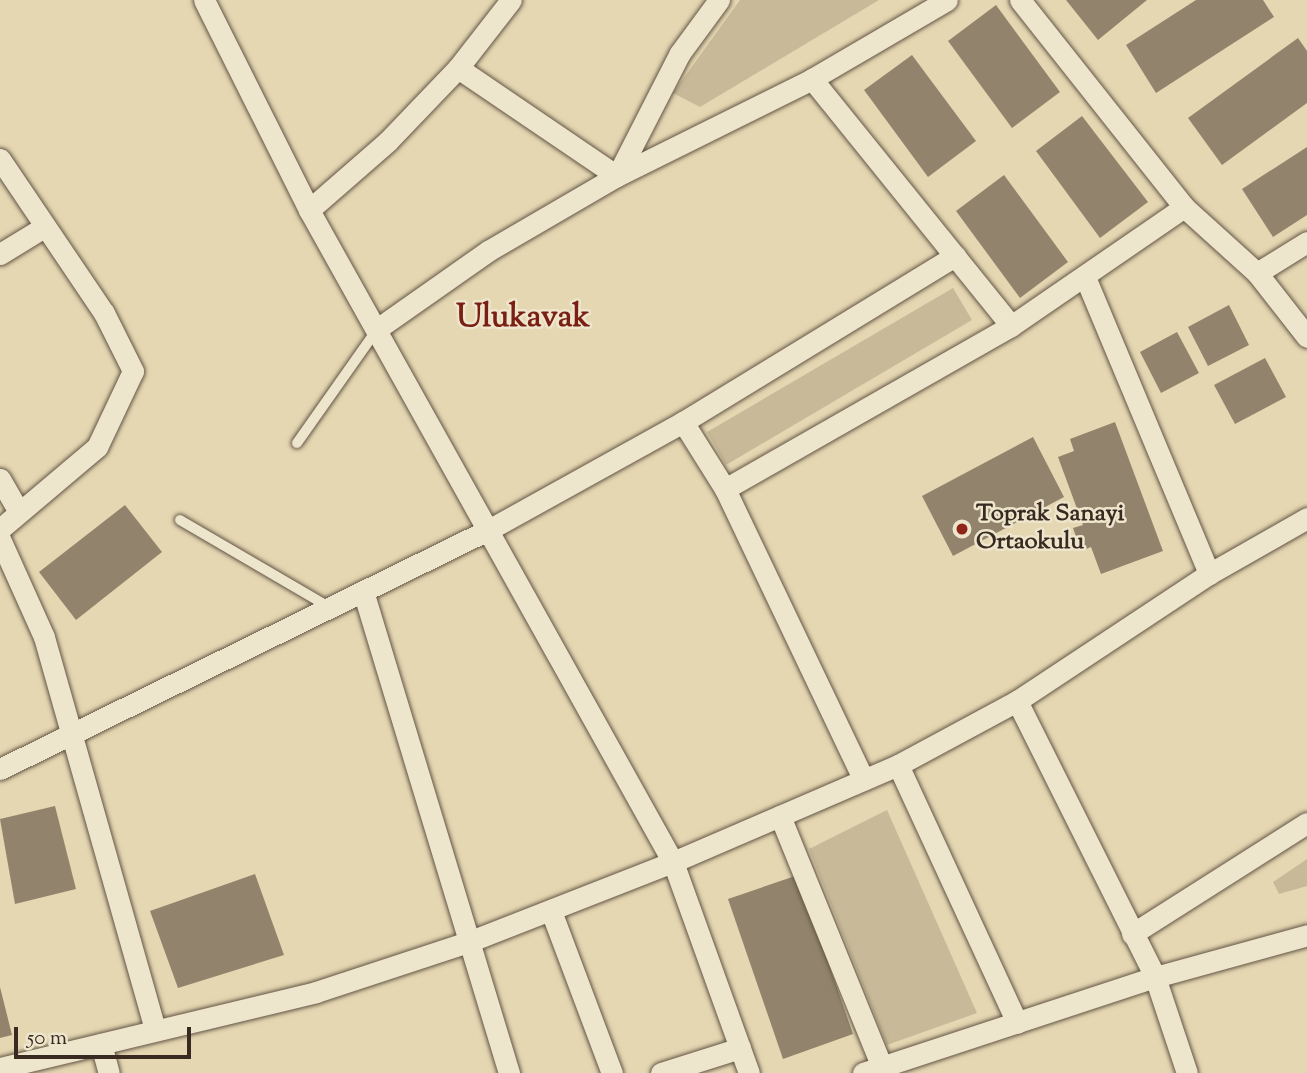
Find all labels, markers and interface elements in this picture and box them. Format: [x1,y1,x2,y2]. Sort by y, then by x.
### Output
district label: Ulukavak [456,299,590,337]
place label: Toprak Sanayi Ortaokulu [976,501,1124,557]
marker: Toprak Sanayi Ortaokulu [954,521,970,537]
scale bar [18,1014,194,1058]
text: 50 m [27,1024,67,1054]

